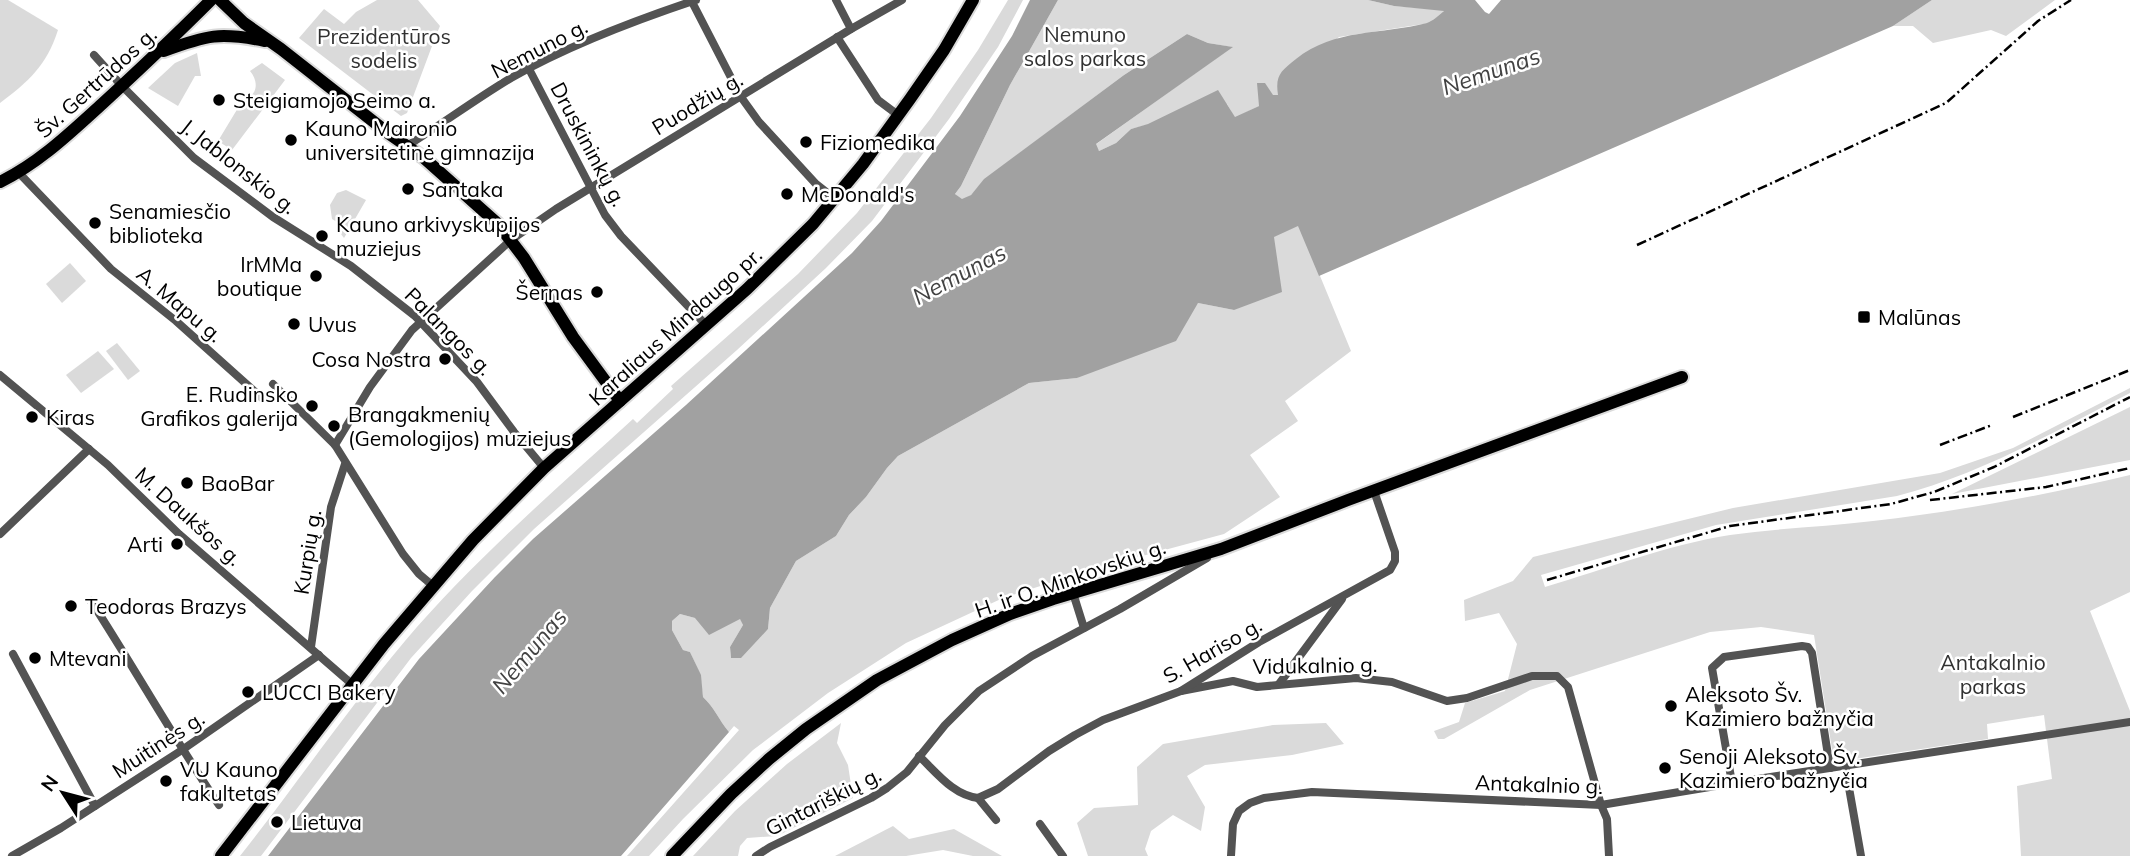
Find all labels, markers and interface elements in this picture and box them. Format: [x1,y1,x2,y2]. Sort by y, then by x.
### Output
street label: Nemuno g. [486,13,592,83]
street label: Šv. Gertrūdos g. [30,21,162,143]
park label: Nemuno salos parkas [1024,21,1146,71]
park label: Prezidentūros sodelis [317,23,451,73]
water label: Nemunas [1438,41,1544,101]
street label: Puodžių g. [647,66,747,140]
street label: Druskininkų g. [545,77,633,211]
place label: Steigiamojo Seimo a. [233,87,436,113]
marker: Steigiamojo Seimo a. [211,92,227,108]
street label: J. Jablonskio g. [176,113,302,219]
place label: Kauno Maironio universitetinė gimnazija [305,115,535,165]
place label: Fiziomedika [820,129,935,155]
marker: Kauno Maironio universitetinė gimnazija [283,132,299,148]
marker: Fiziomedika [798,134,814,150]
place label: Santaka [422,176,503,202]
marker: Santaka [400,181,416,197]
place label: McDonald's [801,181,915,207]
marker: McDonald's [779,186,795,202]
place label: Senamiesčio biblioteka [109,198,231,248]
place label: Kauno arkivyskupijos muziejus [336,211,541,261]
marker: Senamiesčio biblioteka [87,215,103,231]
marker: Kauno arkivyskupijos muziejus [314,228,330,244]
water label: Nemunas [907,237,1011,311]
street label: Karaliaus Mindaugo pr. [583,241,767,411]
place label: IrMMa boutique [217,251,302,301]
street label: A. Mapu g. [132,260,228,348]
marker: IrMMa boutique [308,268,324,284]
place label: Šernas [516,279,583,305]
street label: Palangos g. [400,282,498,380]
marker: Šernas [589,284,605,300]
place label: Malūnas [1878,304,1961,330]
marker: Malūnas [1856,309,1872,325]
place label: Uvus [308,311,357,337]
marker: Uvus [286,316,302,332]
place label: Cosa Nostra [311,346,431,372]
marker: Cosa Nostra [437,351,453,367]
place label: E. Rudinsko Grafikos galerija [140,381,298,431]
marker: E. Rudinsko Grafikos galerija [304,398,320,414]
place label: Brangakmenių (Gemologijos) muziejus [348,401,571,451]
place label: Kiras [46,404,95,430]
marker: Kiras [24,409,40,425]
marker: Brangakmenių (Gemologijos) muziejus [326,418,342,434]
street label: M. Daukšos g. [130,461,248,571]
place label: BaoBar [201,470,275,496]
marker: BaoBar [179,475,195,491]
street label: Kurpių g. [287,508,327,596]
place label: Arti [127,531,163,557]
street label: H. ir O. Minkovskių g. [971,533,1169,623]
marker: Arti [169,536,185,552]
place label: Teodoras Brazys [85,593,247,619]
marker: Teodoras Brazys [63,598,79,614]
water label: Nemunas [485,603,573,699]
street label: S. Hariso g. [1158,611,1266,689]
place label: Mtevani [49,645,126,671]
park label: Antakalnio parkas [1940,649,2046,699]
marker: Mtevani [27,650,43,666]
street label: Vidukalnio g. [1252,651,1378,679]
place label: LUCCI Bakery [262,679,396,705]
place label: Aleksoto Šv. Kazimiero bažnyčia [1685,681,1874,731]
marker: LUCCI Bakery [240,684,256,700]
marker: Aleksoto Šv. Kazimiero bažnyčia [1663,698,1679,714]
street label: Muitinės g. [107,705,209,783]
place label: Senoji Aleksoto Šv. Kazimiero bažnyčia [1679,743,1868,793]
place label: VU Kauno fakultetas [180,756,278,806]
north arrow [28,758,98,828]
marker: Senoji Aleksoto Šv. Kazimiero bažnyčia [1657,760,1673,776]
street label: Gintariškių g. [761,761,885,841]
street label: Antakalnio g. [1474,769,1604,799]
text: N [35,770,63,796]
marker: VU Kauno fakultetas [158,773,174,789]
place label: Lietuva [291,809,362,835]
marker: Lietuva [269,814,285,830]

